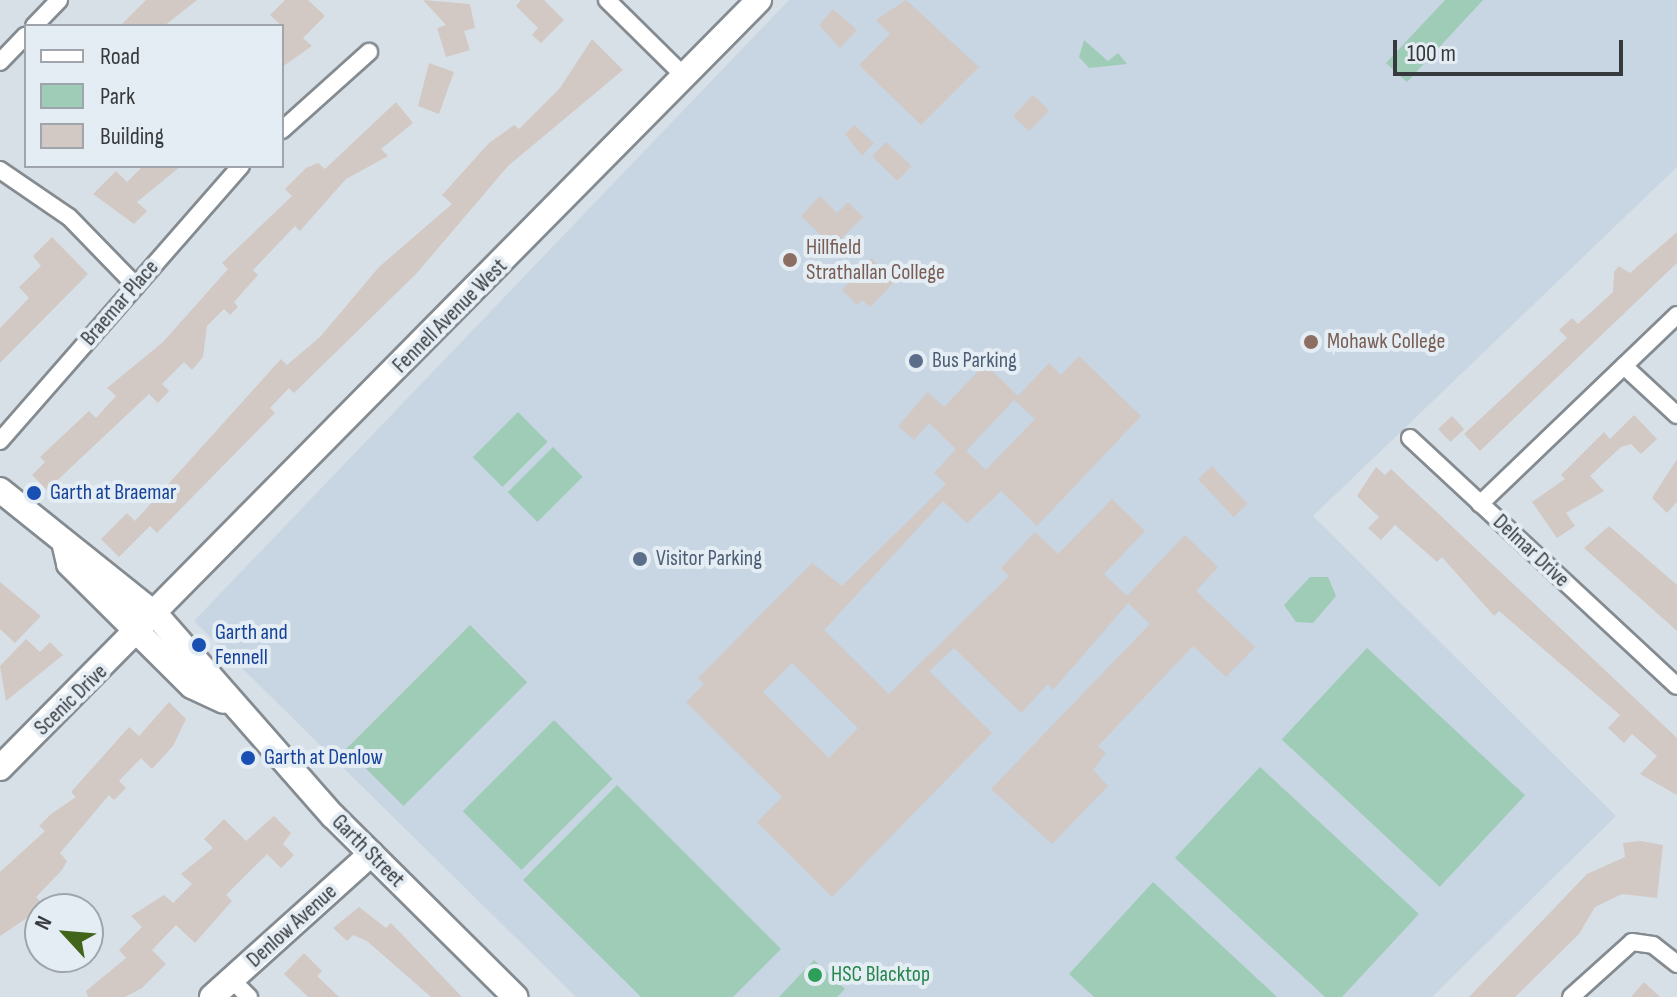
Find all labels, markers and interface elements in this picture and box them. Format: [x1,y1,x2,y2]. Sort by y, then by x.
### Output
legend [24,24,284,168]
scale bar [1397,24,1627,74]
text: 100 m [1407,39,1456,68]
text: Road [100,42,140,71]
text: Park [100,82,135,111]
text: Building [100,122,164,151]
place label: Hillfield Strathallan College [806,234,945,286]
marker: Hillfield Strathallan College [781,251,799,269]
street label: Fennell Avenue West [387,253,513,379]
street label: Braemar Place [76,255,164,351]
place label: Mohawk College [1327,329,1445,355]
marker: Mohawk College [1302,333,1320,351]
place label: Bus Parking [932,348,1017,374]
marker: Bus Parking [907,352,925,370]
place label: Garth at Braemar [50,480,176,506]
marker: Garth at Braemar [25,484,43,502]
street label: Delmar Drive [1487,509,1575,593]
place label: Visitor Parking [656,546,762,572]
marker: Visitor Parking [631,550,649,568]
place label: Garth and Fennell [215,619,288,670]
marker: Garth and Fennell [190,636,208,654]
street label: Scenic Drive [29,659,113,741]
place label: Garth at Denlow [264,745,383,771]
marker: Garth at Denlow [239,749,257,767]
street label: Garth Street [326,809,410,893]
street label: Denlow Avenue [242,879,342,973]
north arrow [24,893,104,973]
text: N [29,912,58,934]
place label: HSC Blacktop [831,962,930,988]
marker: HSC Blacktop [806,966,824,984]

